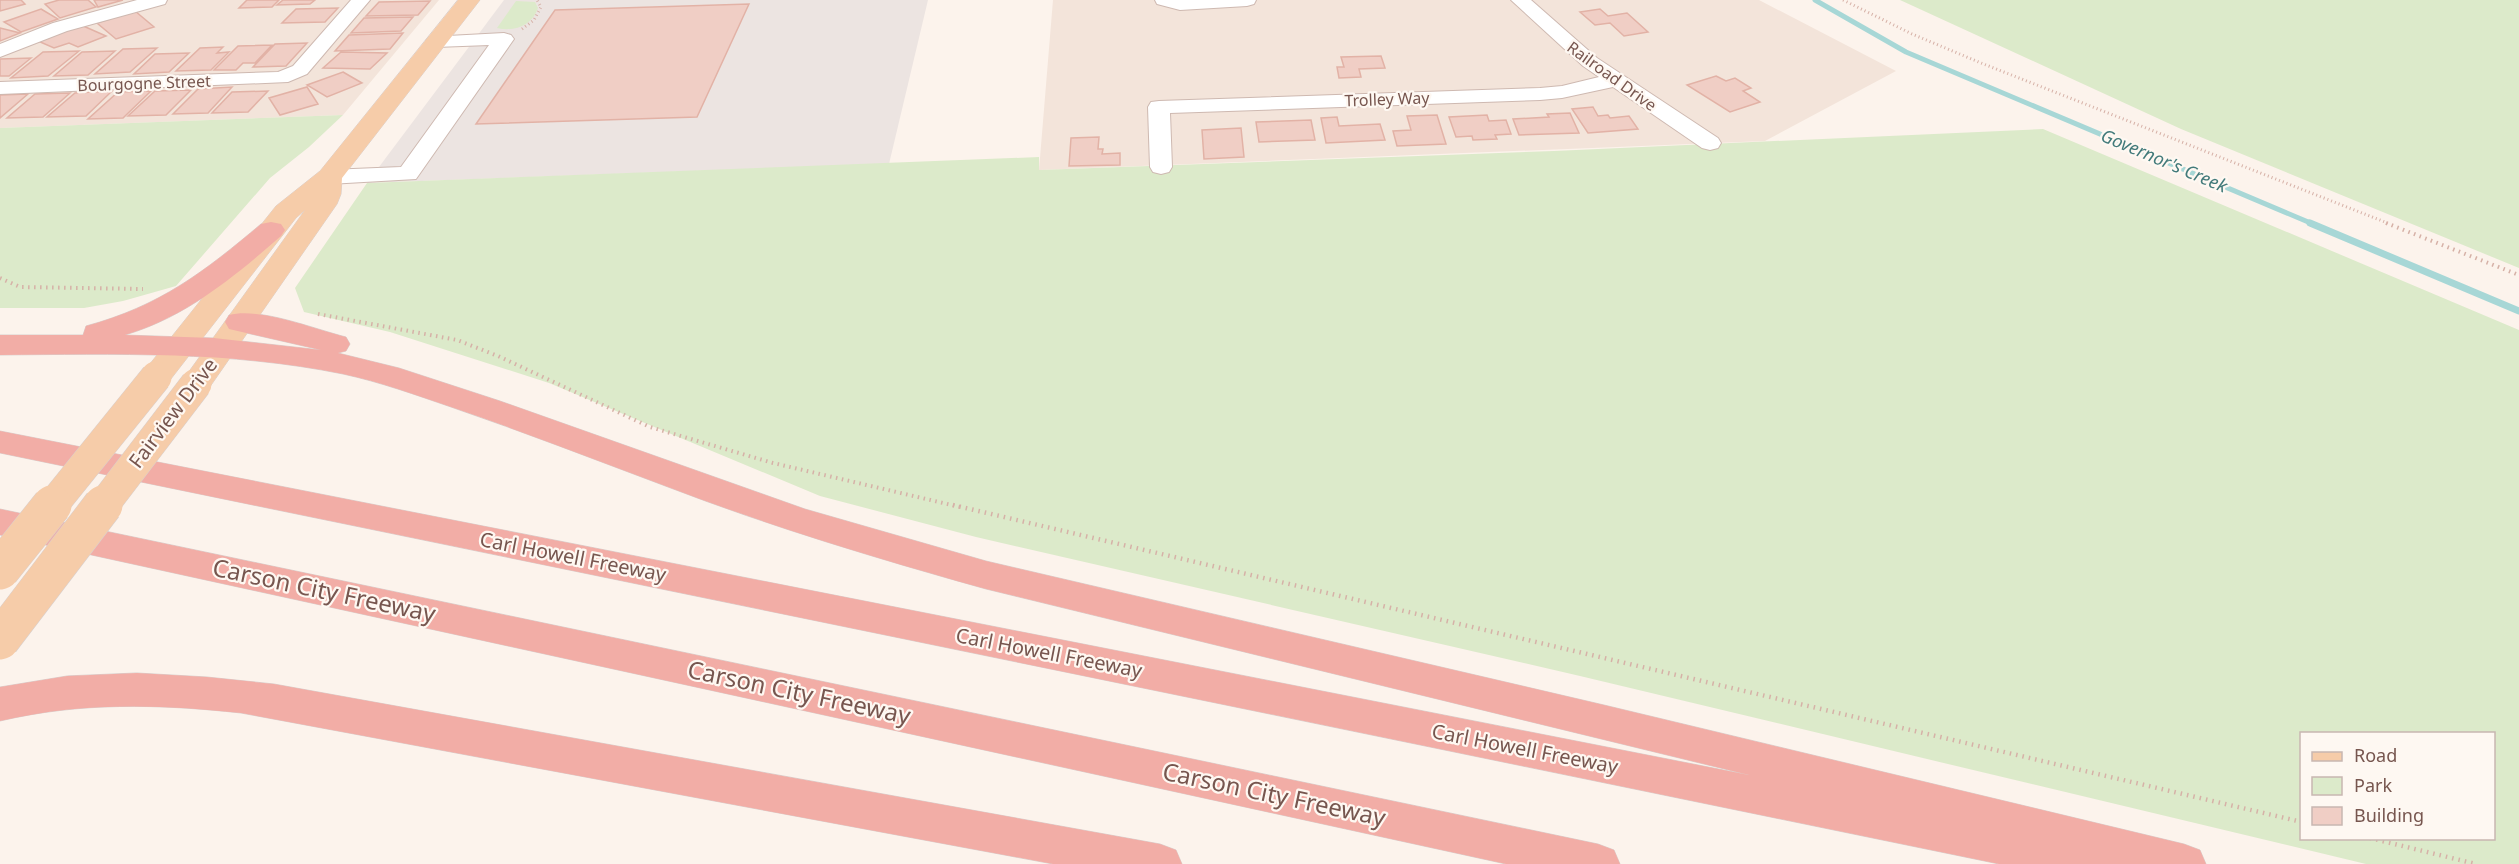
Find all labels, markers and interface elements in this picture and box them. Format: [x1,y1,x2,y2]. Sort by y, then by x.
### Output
street label: Railroad Drive [1563,36,1661,116]
street label: Bourgogne Street [77,70,211,96]
street label: Trolley Way [1344,86,1431,111]
water label: Governor's Creek [2098,123,2232,198]
street label: Fairview Drive [122,352,223,473]
street label: Carl Howell Freeway [478,525,669,588]
street label: Carson City Freeway [210,550,440,629]
street label: Carl Howell Freeway [954,621,1145,684]
street label: Carson City Freeway [685,652,915,731]
street label: Carl Howell Freeway [1430,717,1621,780]
legend [2300,732,2495,840]
text: Road [2354,743,2397,767]
street label: Carson City Freeway [1160,754,1390,833]
text: Park [2354,773,2392,797]
text: Building [2354,803,2424,827]

